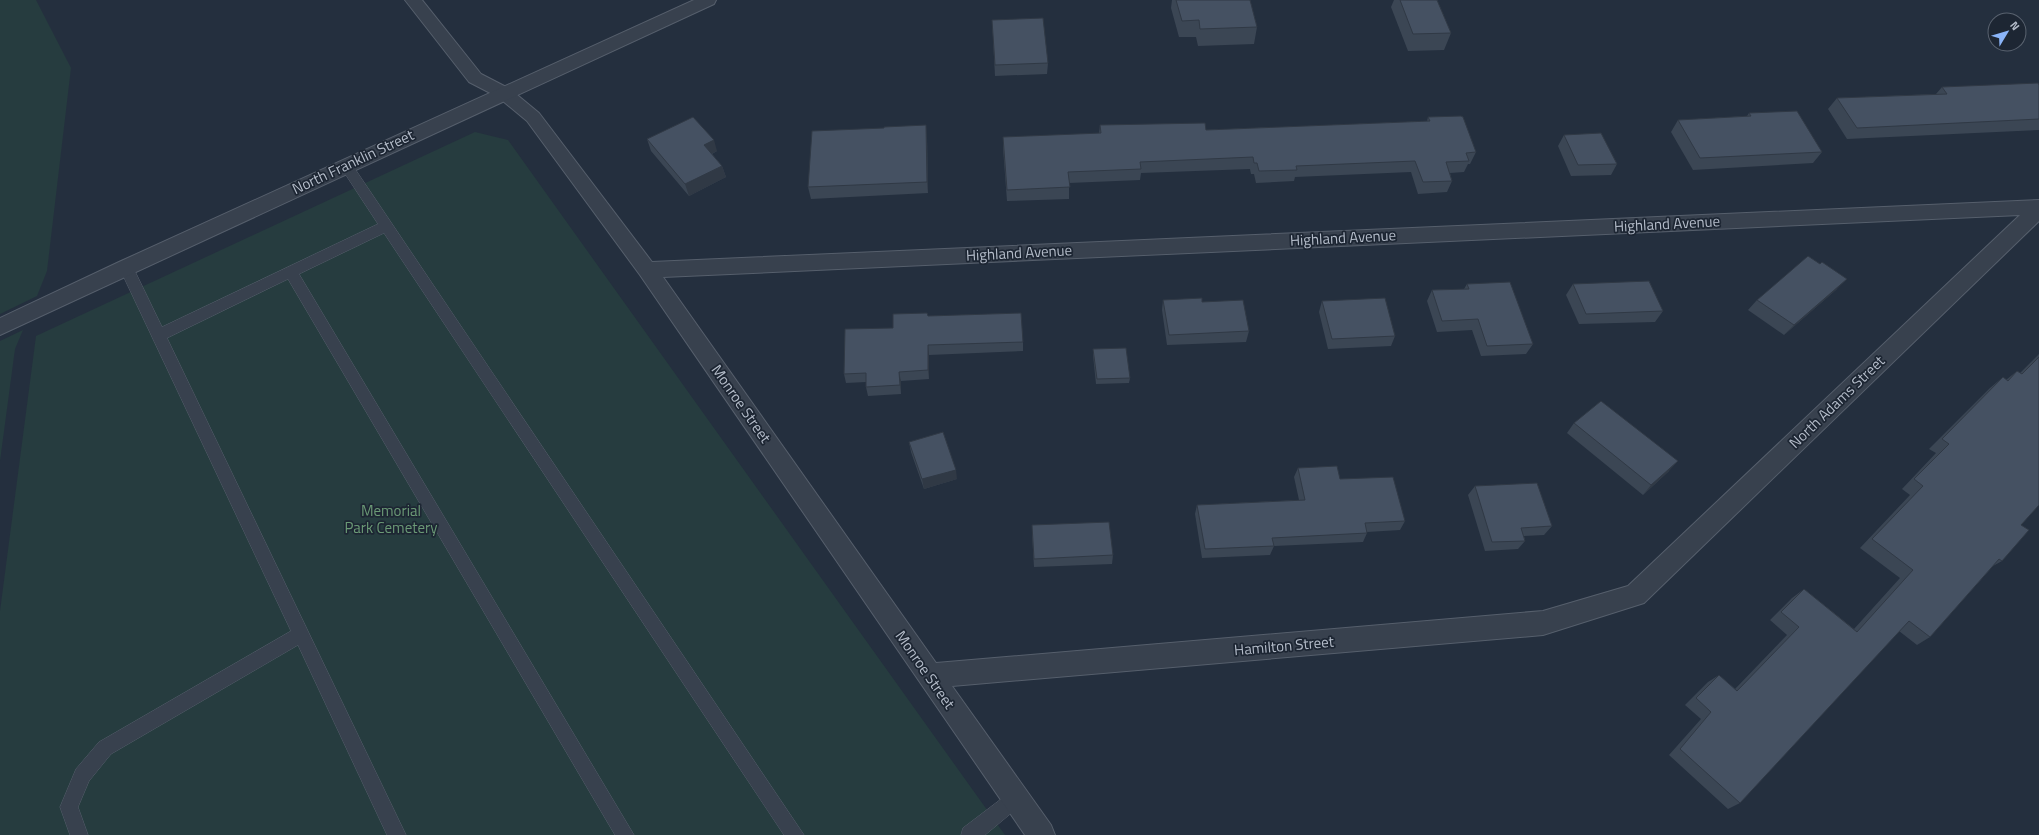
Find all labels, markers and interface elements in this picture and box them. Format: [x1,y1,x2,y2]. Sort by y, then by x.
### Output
north arrow [1987,12,2027,52]
text: N [2006,18,2024,34]
street label: North Franklin Street [288,123,418,200]
street label: Highland Avenue [1613,209,1721,238]
street label: Highland Avenue [1289,223,1397,252]
street label: Highland Avenue [965,238,1073,267]
street label: North Adams Street [1783,349,1890,454]
street label: Monroe Street [706,360,777,448]
park label: Memorial Park Cemetery [345,499,437,539]
street label: Monroe Street [890,626,961,714]
street label: Hamilton Street [1233,630,1336,661]

